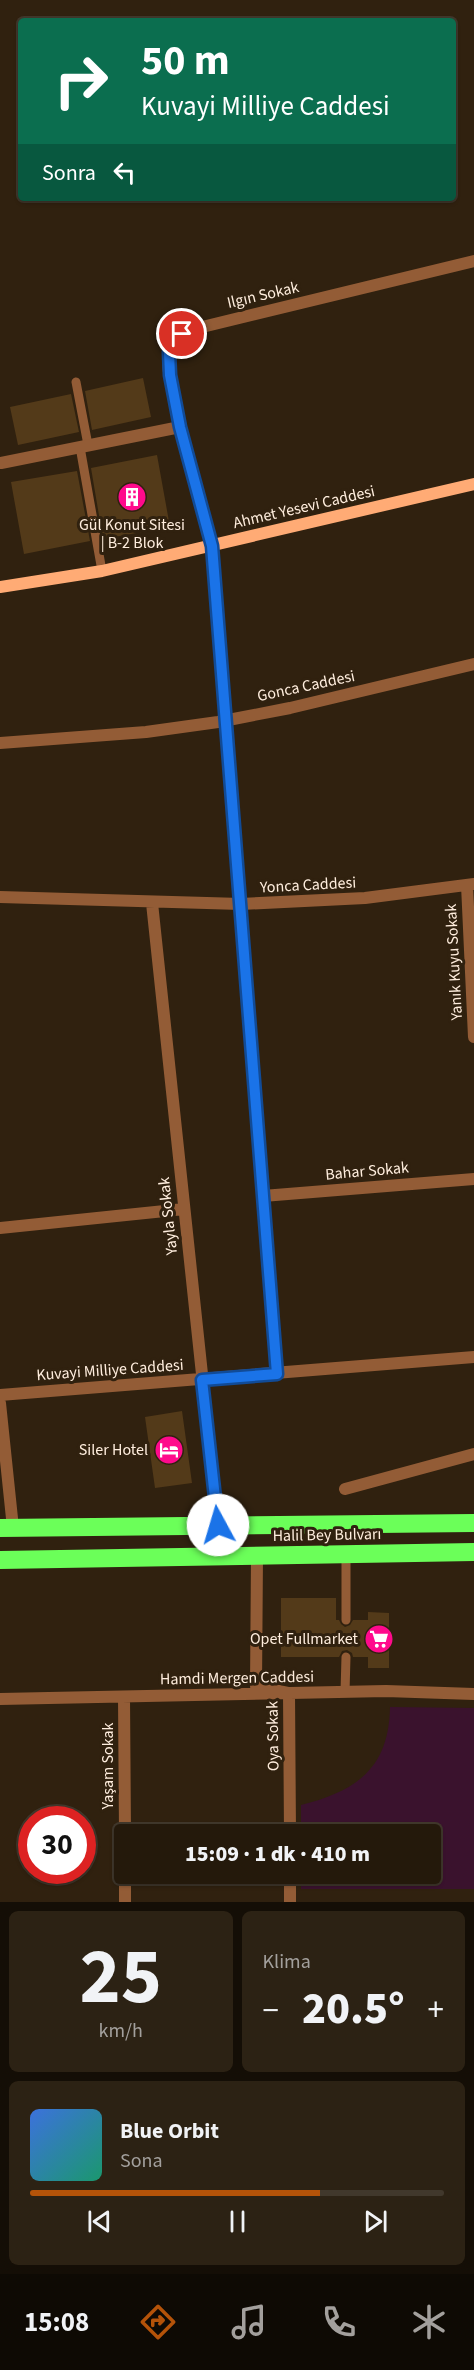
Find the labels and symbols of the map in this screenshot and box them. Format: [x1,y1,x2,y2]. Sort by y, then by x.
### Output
street label: Ilgın Sokak [225,276,301,314]
pin [156,308,207,359]
street label: Ahmet Yesevi Caddesi [231,480,377,534]
building icon: Gül Konut Sitesi | B-2 Blok [116,481,148,513]
place label: Gül Konut Sitesi | B-2 Blok [79,514,185,554]
street label: Gonca Caddesi [255,665,357,707]
street label: Yonca Caddesi [258,871,357,899]
street label: Yanık Kuyu Sokak [440,903,468,1022]
street label: Bahar Sokak [324,1156,410,1186]
street label: Yayla Sokak [153,1176,183,1257]
street label: Kuvayi Milliye Caddesi [36,1354,184,1386]
hotel icon: Siler Hotel [153,1434,185,1466]
place label: Siler Hotel [79,1439,148,1461]
position arrow [186,1493,250,1557]
street label: Halil Bey Bulvarı [272,1523,382,1547]
supermarket icon: Opet Fullmarket [363,1623,395,1655]
place label: Opet Fullmarket [250,1628,359,1650]
street label: Hamdi Mergen Caddesi [160,1666,314,1690]
street label: Oya Sokak [261,1701,285,1771]
street label: Yaşam Sokak [97,1723,119,1810]
speed limit sign: 30 [18,1806,96,1884]

